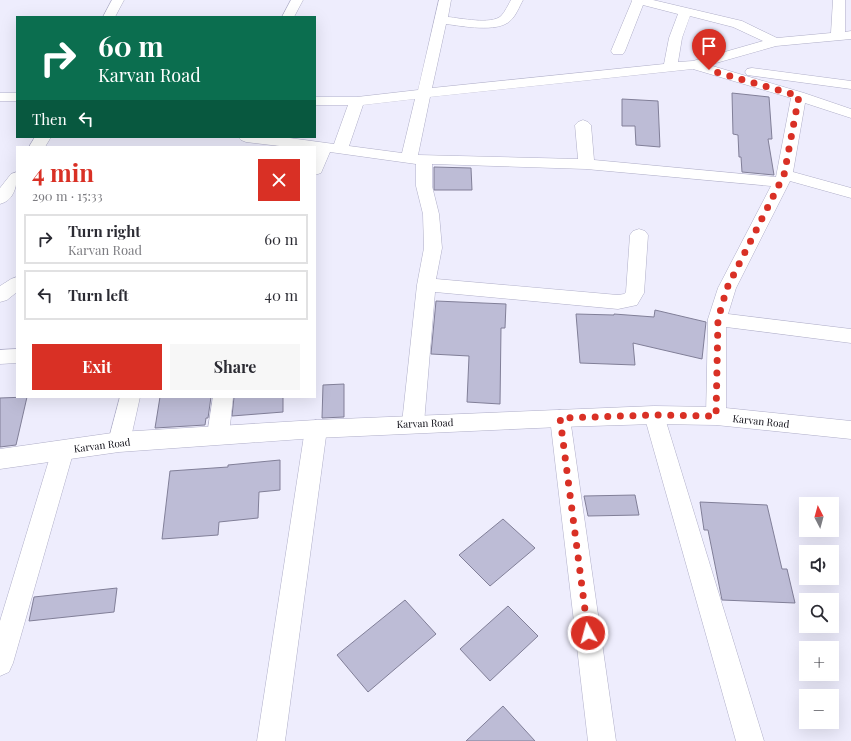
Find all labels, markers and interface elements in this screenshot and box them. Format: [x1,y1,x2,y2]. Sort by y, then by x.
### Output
text: 60 m [98,27,164,64]
pin [692,29,726,70]
icon: right [32,32,84,84]
icon: arrive [698,35,720,57]
text: Karvan Road [98,63,201,87]
icon: left [75,108,97,130]
text: Then [32,109,67,129]
text: 4 min [32,156,94,188]
button: close [258,159,300,201]
text: 290 m · 15:33 [32,187,103,204]
text: Turn right [68,221,141,241]
icon: right [34,228,56,250]
text: 60 m [264,229,298,249]
text: Karvan Road [68,241,142,258]
icon: left [34,284,56,306]
text: Turn left [68,285,129,305]
text: 40 m [265,285,298,305]
button: Exit [32,344,162,390]
button: Share [170,344,300,390]
street label: Karvan Road [732,411,790,431]
street label: Karvan Road [396,415,454,431]
street label: Karvan Road [73,435,131,455]
north arrow [799,497,839,537]
map controls [799,497,839,729]
button: sound [799,545,839,585]
button: search [799,593,839,633]
position arrow [567,612,609,654]
button: + [799,641,839,681]
button: − [799,689,839,729]

